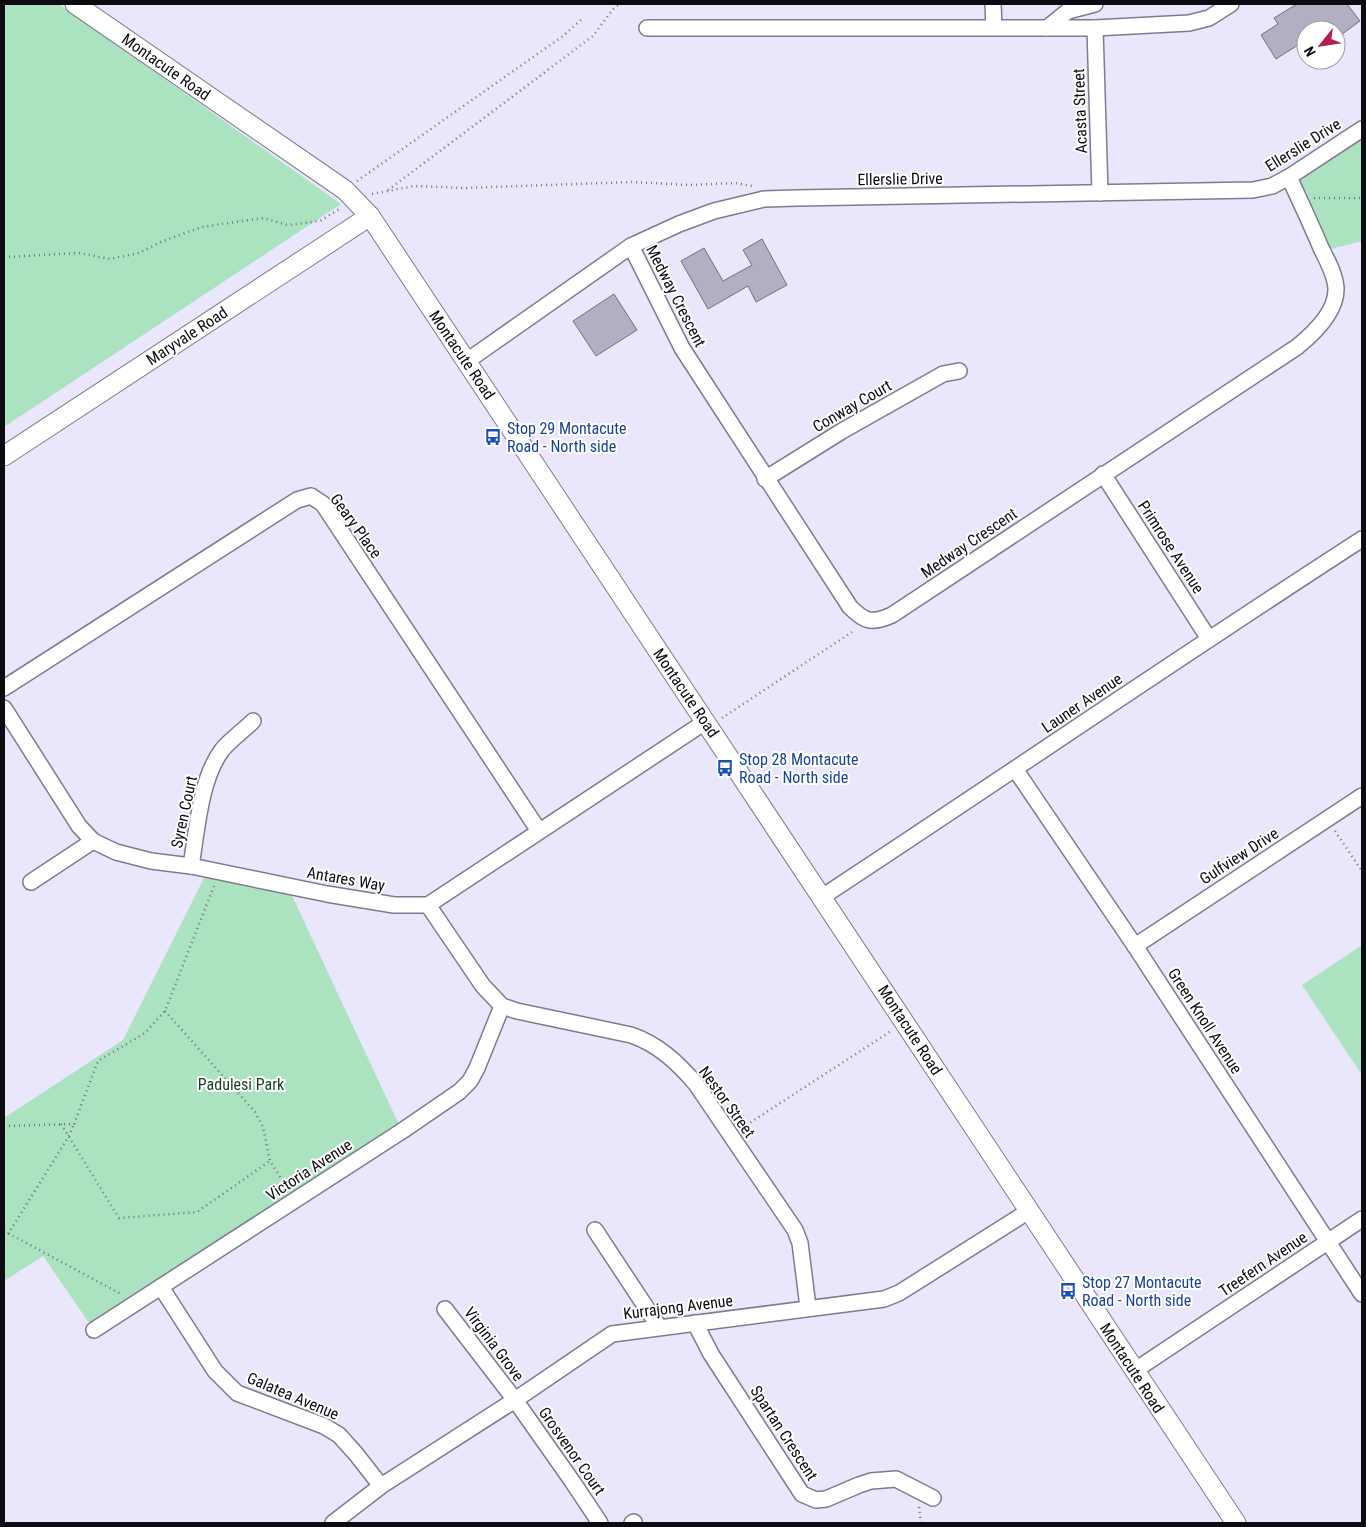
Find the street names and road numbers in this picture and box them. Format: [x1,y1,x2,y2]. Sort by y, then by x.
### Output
street label: Montacute Road [118,30,214,104]
street label: Acasta Street [1069,68,1091,154]
street label: Ellerslie Drive [1262,114,1344,176]
street label: Ellerslie Drive [857,169,943,189]
street label: Medway Crescent [642,242,710,350]
street label: Maryvale Road [143,303,231,369]
street label: Montacute Road [425,307,499,403]
street label: Conway Court [809,376,895,436]
street label: Geary Place [326,490,386,562]
street label: Primrose Avenue [1134,497,1208,597]
street label: Medway Crescent [917,504,1021,582]
street label: Montacute Road [649,645,723,741]
street label: Launer Avenue [1038,669,1126,737]
street label: Syren Court [167,774,201,850]
street label: Gulfview Drive [1196,824,1282,888]
street label: Antares Way [306,863,387,895]
street label: Green Knoll Avenue [1164,965,1246,1077]
street label: Montacute Road [874,981,946,1079]
street label: Nestor Street [695,1063,759,1142]
street label: Victoria Avenue [262,1135,356,1205]
street label: Treefern Avenue [1215,1228,1311,1300]
street label: Kurrajong Avenue [622,1291,734,1323]
street label: Virginia Grove [460,1303,528,1385]
street label: Montacute Road [1096,1319,1168,1417]
street label: Galatea Avenue [244,1368,342,1424]
street label: Spartan Crescent [746,1382,822,1484]
street label: Grosvenor Court [535,1403,609,1499]

